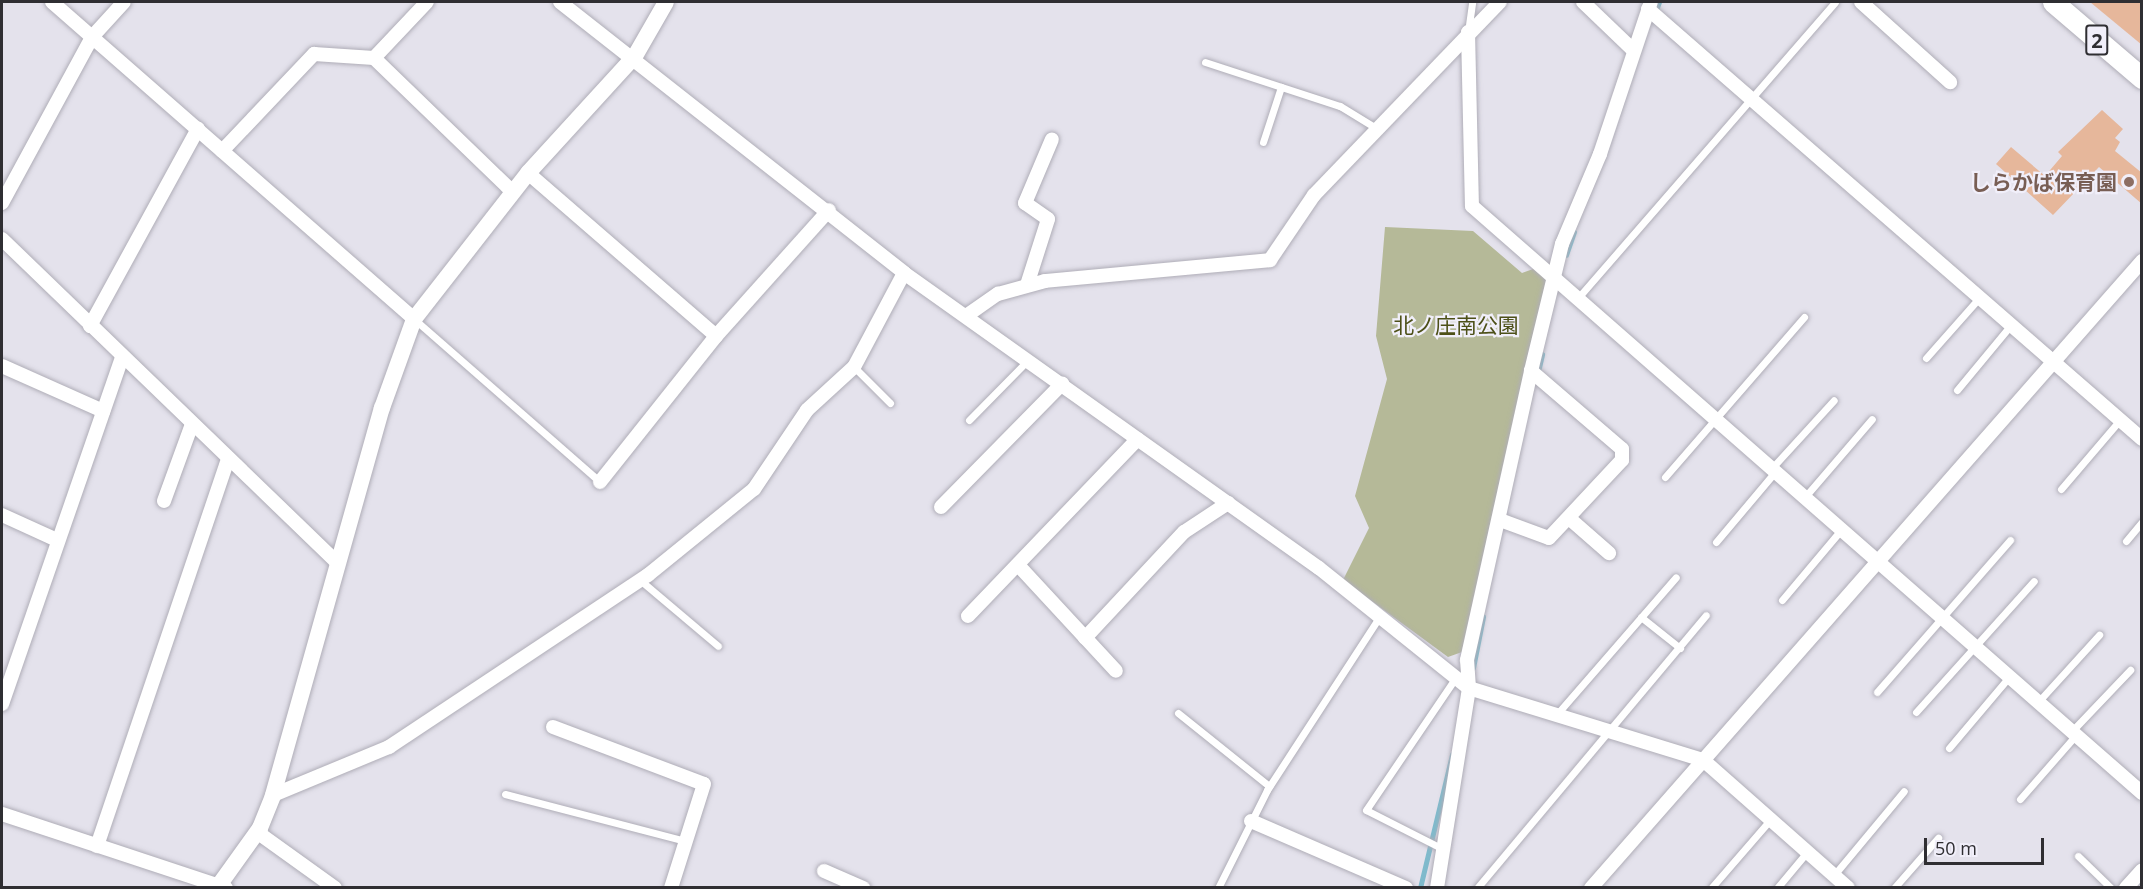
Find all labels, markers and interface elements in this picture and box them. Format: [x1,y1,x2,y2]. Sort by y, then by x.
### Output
road number: 2 [2085,23,2109,57]
place label: しらかば保育園 [1970,169,2117,195]
marker: しらかば保育園 [2122,175,2136,189]
park label: 北ノ庄南公園 [1393,312,1519,338]
scale bar [1927,826,2047,864]
text: 50 m [1935,836,1977,860]

